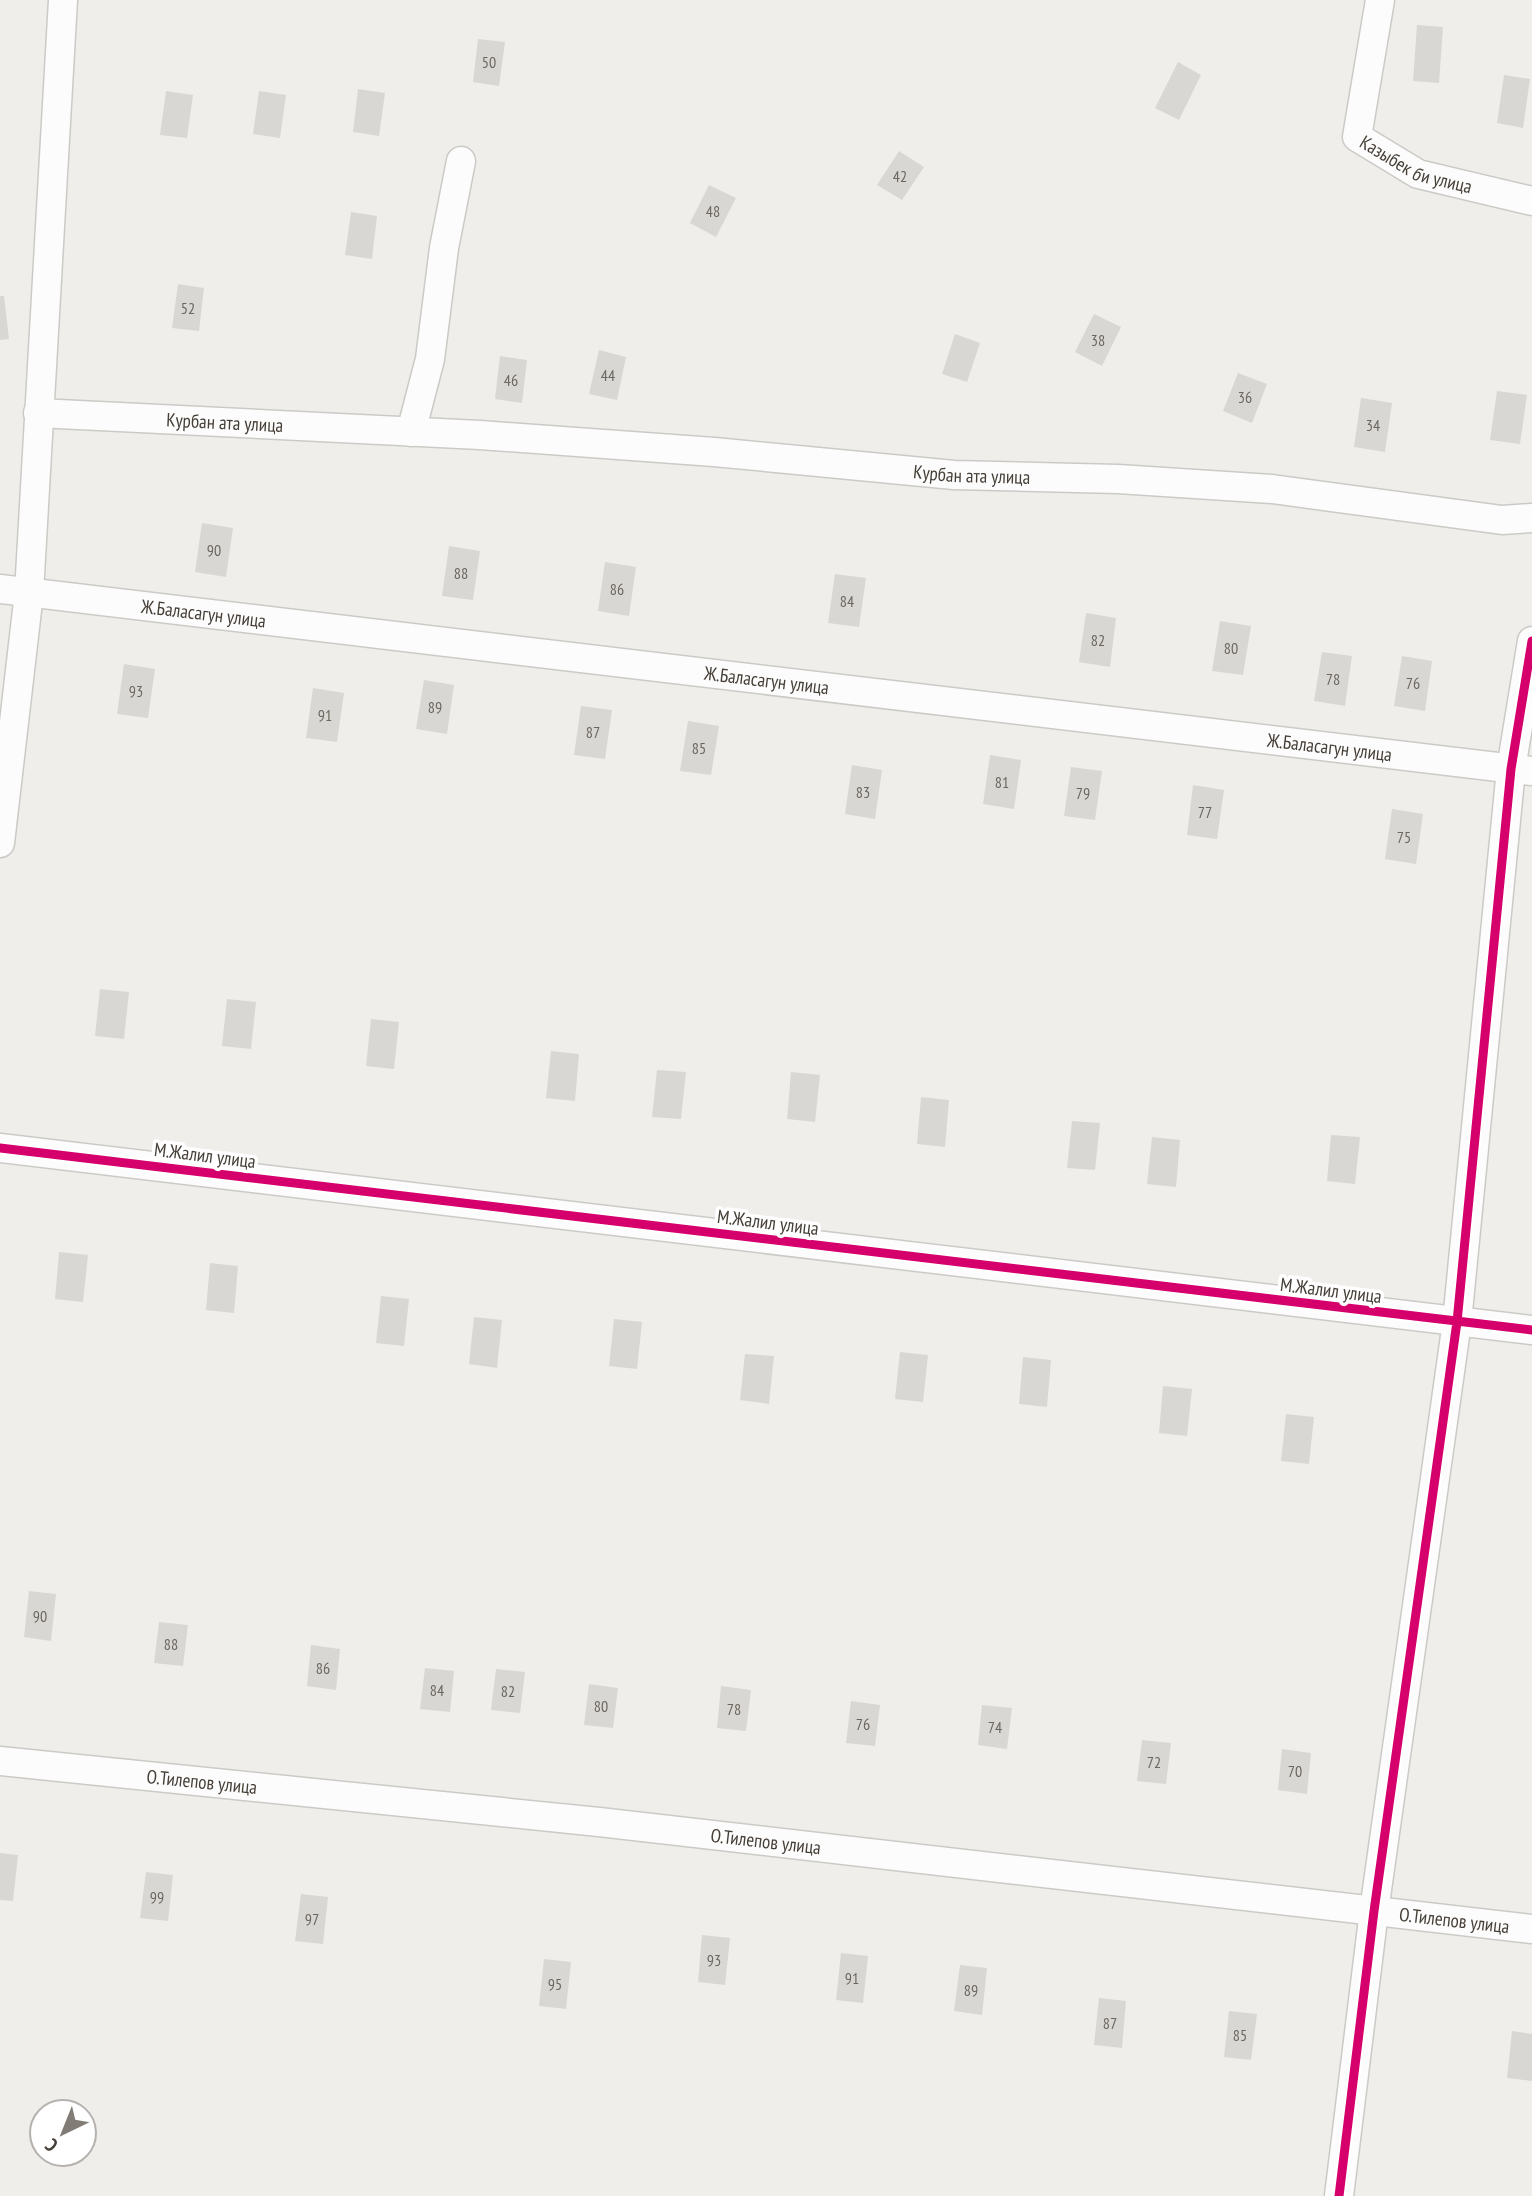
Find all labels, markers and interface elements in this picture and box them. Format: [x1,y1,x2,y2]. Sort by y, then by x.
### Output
house number: 50 [482,52,496,72]
street label: Казыбек би улица [1356,130,1474,198]
house number: 42 [893,166,907,186]
house number: 48 [706,201,720,221]
house number: 52 [181,298,195,318]
house number: 38 [1091,330,1105,350]
house number: 44 [601,365,615,385]
house number: 46 [504,370,518,390]
house number: 36 [1238,387,1252,407]
street label: Курбан ата улица [166,407,284,437]
house number: 34 [1366,415,1380,435]
street label: Курбан ата улица [912,459,1031,489]
house number: 90 [207,540,221,560]
house number: 88 [454,563,468,583]
house number: 86 [610,579,624,599]
house number: 84 [840,591,854,611]
street label: Ж.Баласагун улица [139,594,267,633]
house number: 82 [1091,630,1105,650]
house number: 80 [1224,638,1238,658]
street label: Ж.Баласагун улица [702,661,830,699]
house number: 78 [1326,669,1340,689]
house number: 76 [1406,673,1420,693]
house number: 93 [129,681,143,701]
house number: 89 [428,697,442,717]
house number: 91 [318,705,332,725]
house number: 87 [586,722,600,742]
street label: Ж.Баласагун улица [1265,728,1393,766]
house number: 85 [692,738,706,758]
house number: 81 [995,772,1009,792]
house number: 83 [856,782,870,802]
house number: 79 [1076,783,1090,803]
house number: 77 [1198,802,1212,822]
house number: 75 [1397,827,1411,847]
street label: М.Жалил улица [153,1137,257,1173]
street label: М.Жалил улица [716,1204,820,1240]
street label: М.Жалил улица [1279,1272,1383,1308]
house number: 90 [33,1606,47,1626]
house number: 88 [164,1634,178,1654]
house number: 86 [316,1658,330,1678]
house number: 84 [430,1680,444,1700]
house number: 82 [501,1681,515,1701]
house number: 80 [594,1696,608,1716]
house number: 78 [727,1699,741,1719]
house number: 76 [856,1714,870,1734]
house number: 74 [988,1717,1002,1737]
house number: 72 [1147,1752,1161,1772]
house number: 70 [1288,1761,1302,1781]
street label: О.Тилепов улица [146,1764,258,1799]
street label: О.Тилепов улица [709,1823,822,1859]
house number: 99 [150,1887,164,1907]
street label: О.Тилепов улица [1398,1902,1511,1938]
house number: 97 [305,1909,319,1929]
house number: 93 [707,1950,721,1970]
house number: 91 [845,1968,859,1988]
house number: 95 [548,1974,562,1994]
house number: 89 [964,1980,978,2000]
house number: 87 [1103,2013,1117,2033]
house number: 85 [1233,2025,1247,2045]
north arrow [28,2098,98,2168]
text: С [40,2133,63,2157]

